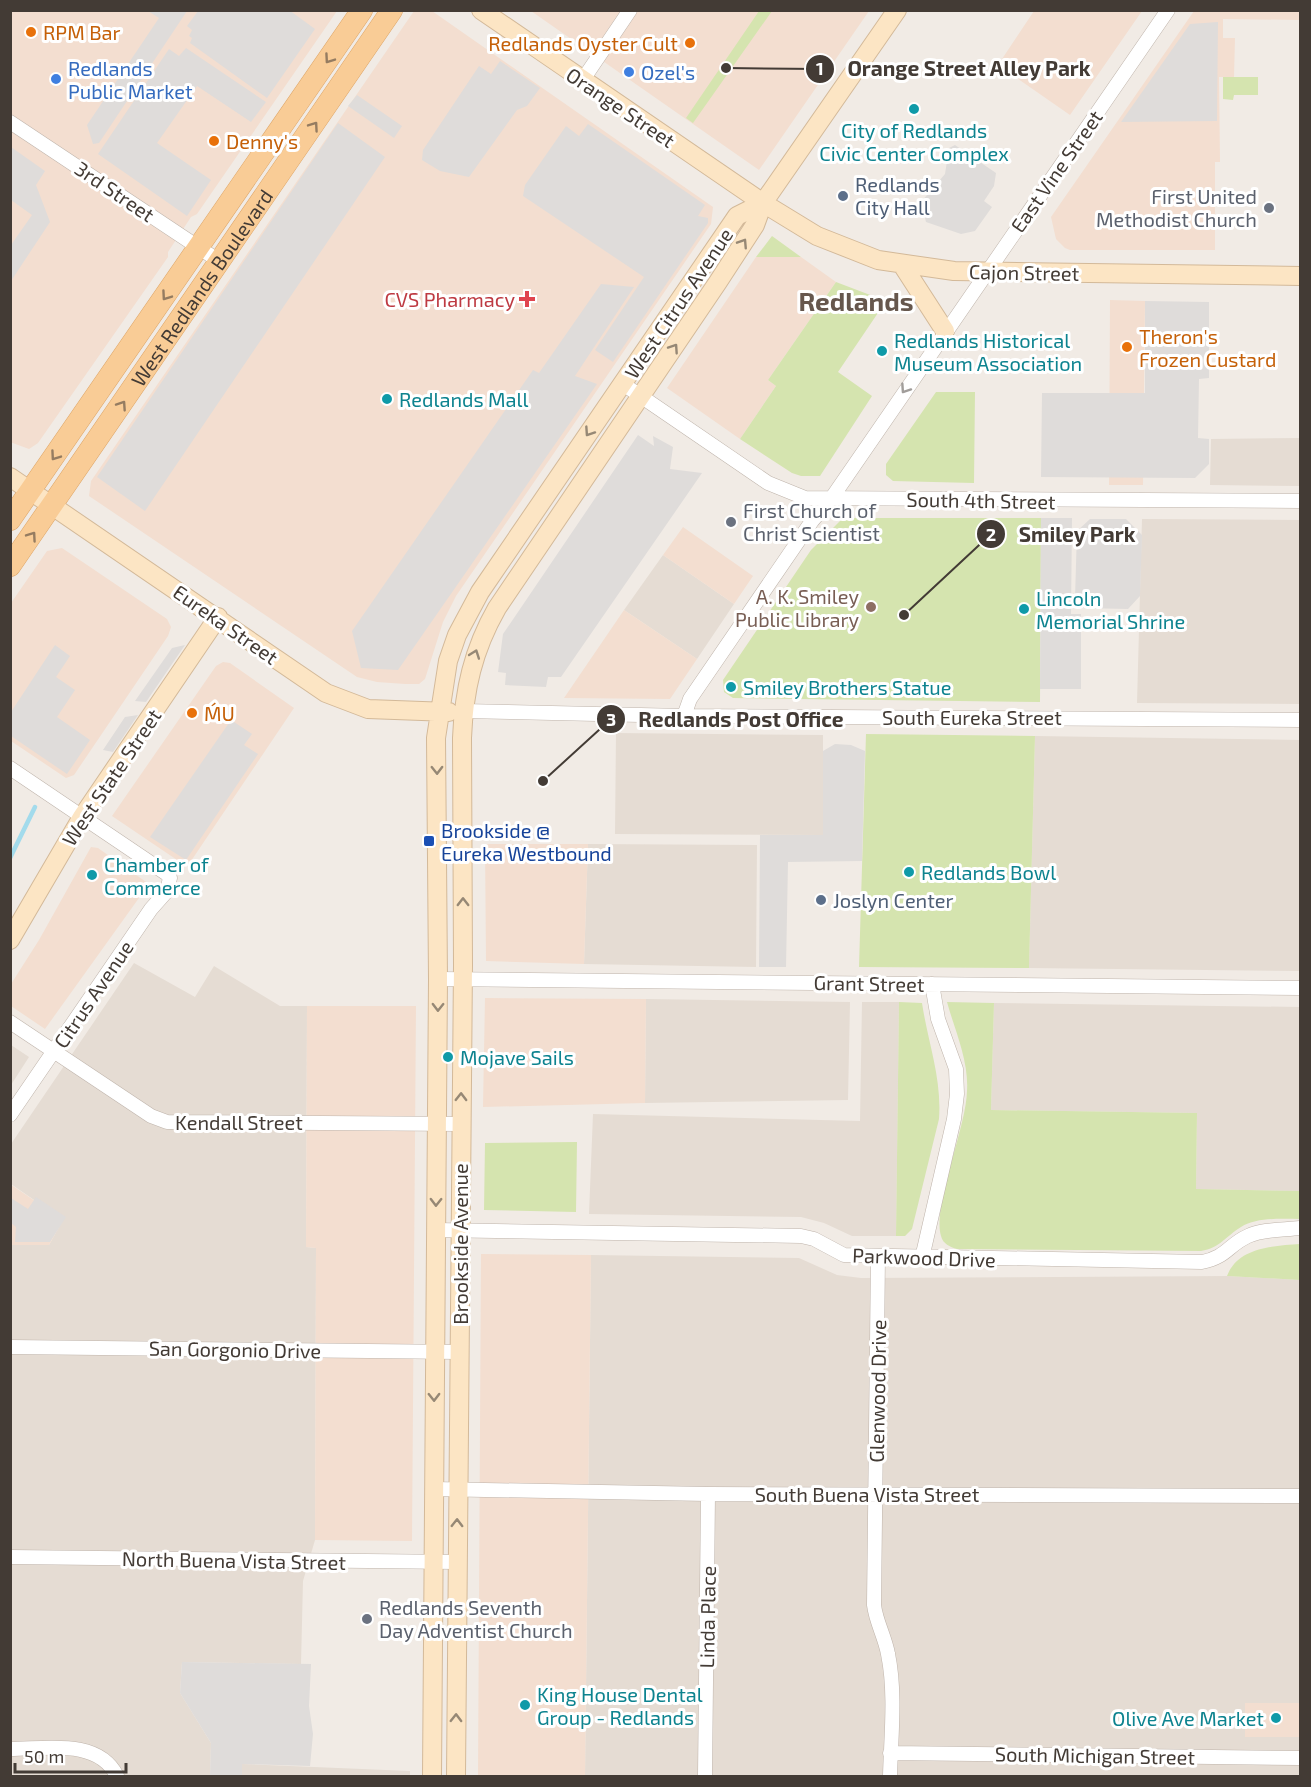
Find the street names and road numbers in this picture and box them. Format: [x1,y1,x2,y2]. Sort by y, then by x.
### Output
street label: Orange Street [562,62,680,152]
street label: East Vine Street [1005,105,1107,237]
street label: 3rd Street [71,156,160,226]
street label: West Redlands Boulevard [125,184,277,390]
street label: West Citrus Avenue [619,223,737,383]
street label: Cajon Street [969,259,1080,285]
street label: South 4th Street [906,487,1056,513]
street label: Eureka Street [169,579,283,669]
street label: West State Street [56,704,166,850]
street label: South Eureka Street [882,705,1062,729]
street label: Citrus Avenue [48,936,138,1052]
street label: Grant Street [813,970,925,996]
street label: Kendall Street [175,1110,303,1134]
street label: Brookside Avenue [448,1163,472,1325]
street label: Parkwood Drive [852,1243,996,1271]
street label: Glenwood Drive [864,1319,890,1463]
street label: San Gorgonio Drive [149,1335,321,1363]
street label: South Buena Vista Street [755,1482,980,1506]
street label: North Buena Vista Street [122,1546,347,1574]
street label: Linda Place [694,1565,720,1669]
street label: South Michigan Street [995,1741,1196,1769]

